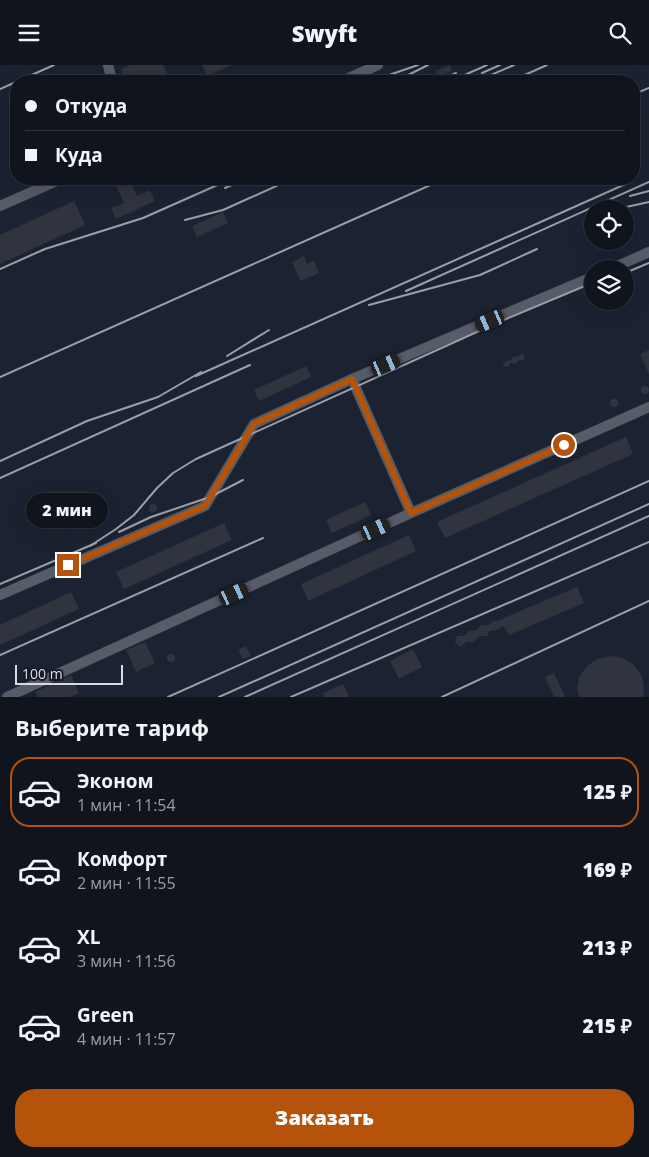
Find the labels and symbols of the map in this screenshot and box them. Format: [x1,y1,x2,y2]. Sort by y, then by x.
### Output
car [473,308,506,334]
car [369,352,402,378]
route start [553,434,575,456]
callout: 2 мин [27,493,109,527]
car [359,516,392,542]
route end [57,554,79,576]
car [217,581,250,607]
scale bar [15,662,122,685]

